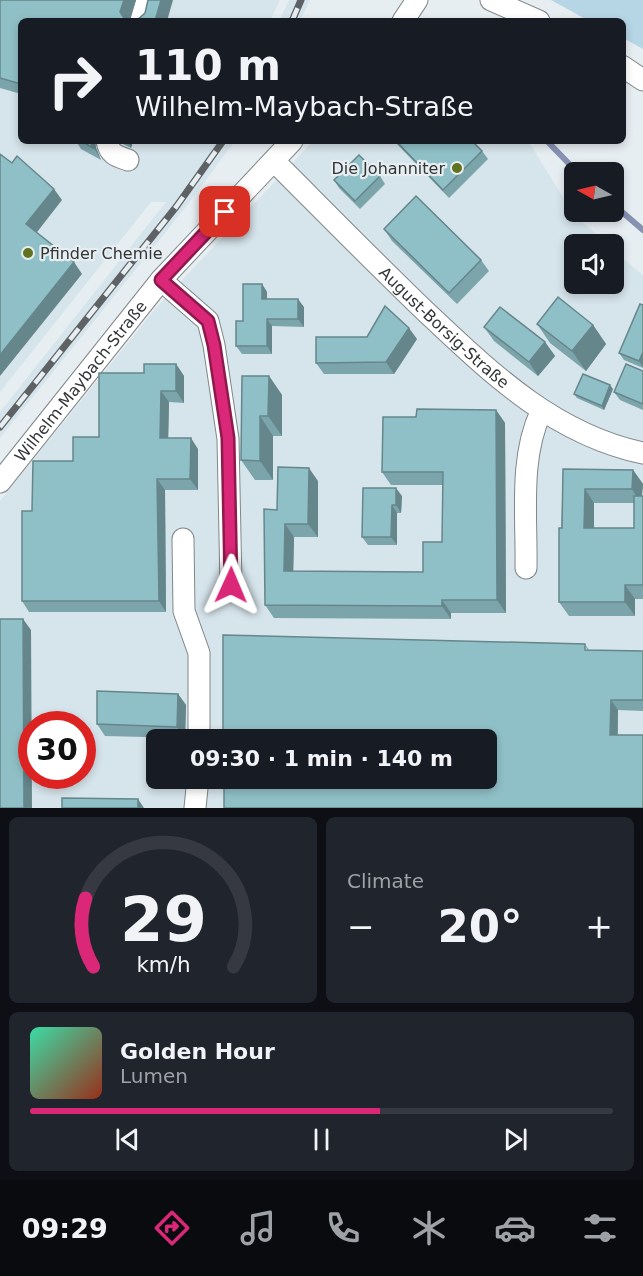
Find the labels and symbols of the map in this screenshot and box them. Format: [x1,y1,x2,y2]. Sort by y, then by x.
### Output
place label: Die Johanniter [331,159,445,178]
marker: Die Johanniter [450,161,464,175]
north arrow [564,162,624,222]
pin [199,186,250,237]
place label: Pfinder Chemie [40,244,163,263]
marker: Pfinder Chemie [21,246,35,260]
street label: August-Borsig-Straße [375,263,513,392]
street label: Wilhelm-Maybach-Straße [11,297,151,466]
position arrow [199,553,263,617]
speed limit sign: 30 [18,711,96,789]

